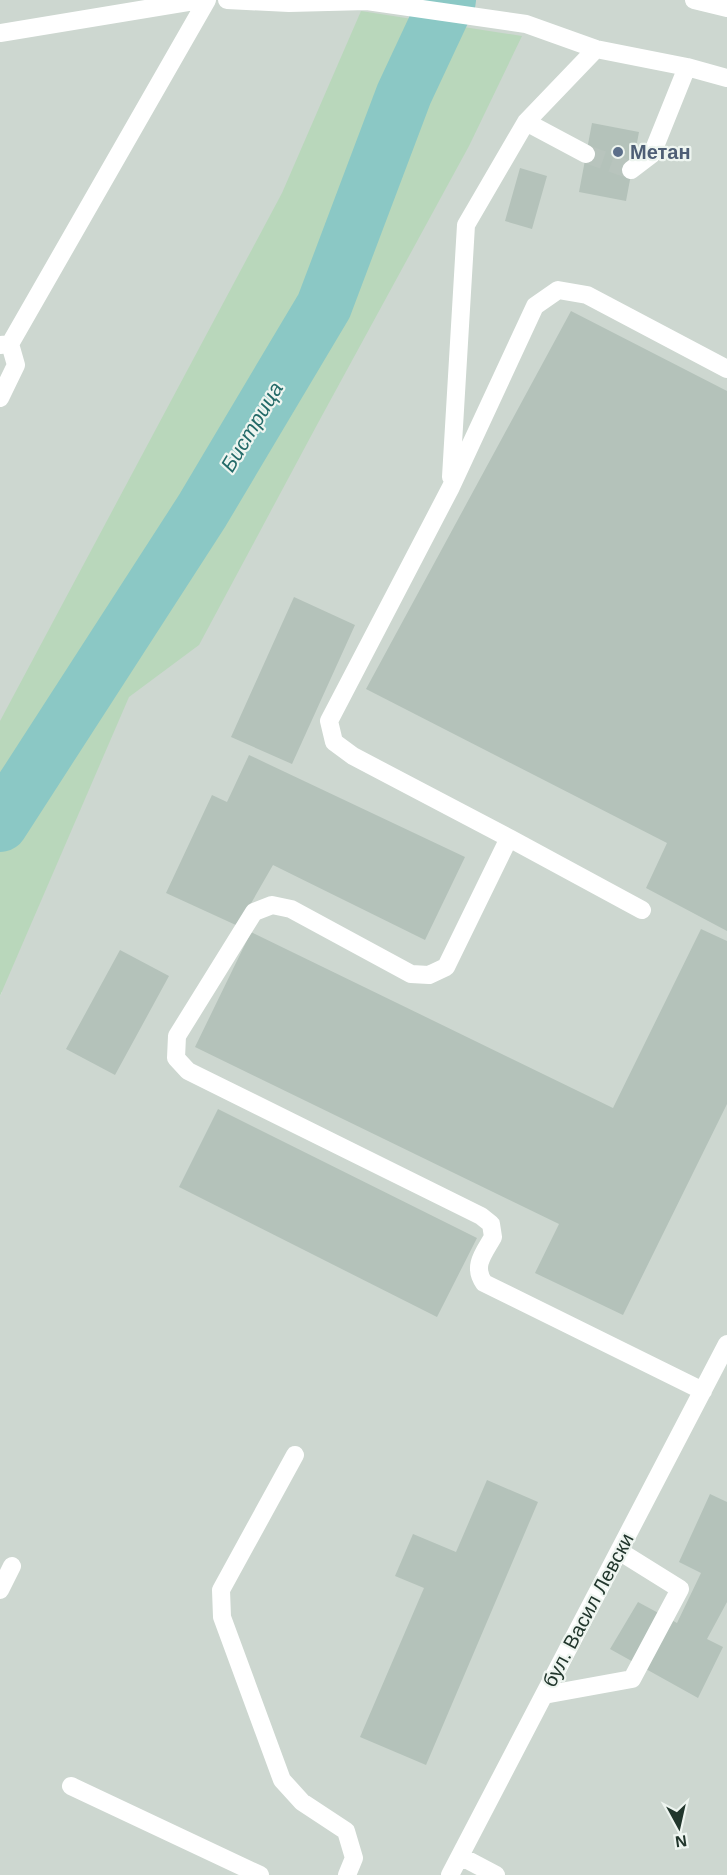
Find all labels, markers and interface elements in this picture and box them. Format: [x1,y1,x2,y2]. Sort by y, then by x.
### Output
place label: Метан [630,141,691,163]
marker: Метан [611,145,625,159]
water label: Бистрица [216,378,287,476]
street label: бул. Васил Левски [538,1529,638,1691]
north arrow [649,1797,709,1857]
text: N [674,1832,688,1851]

